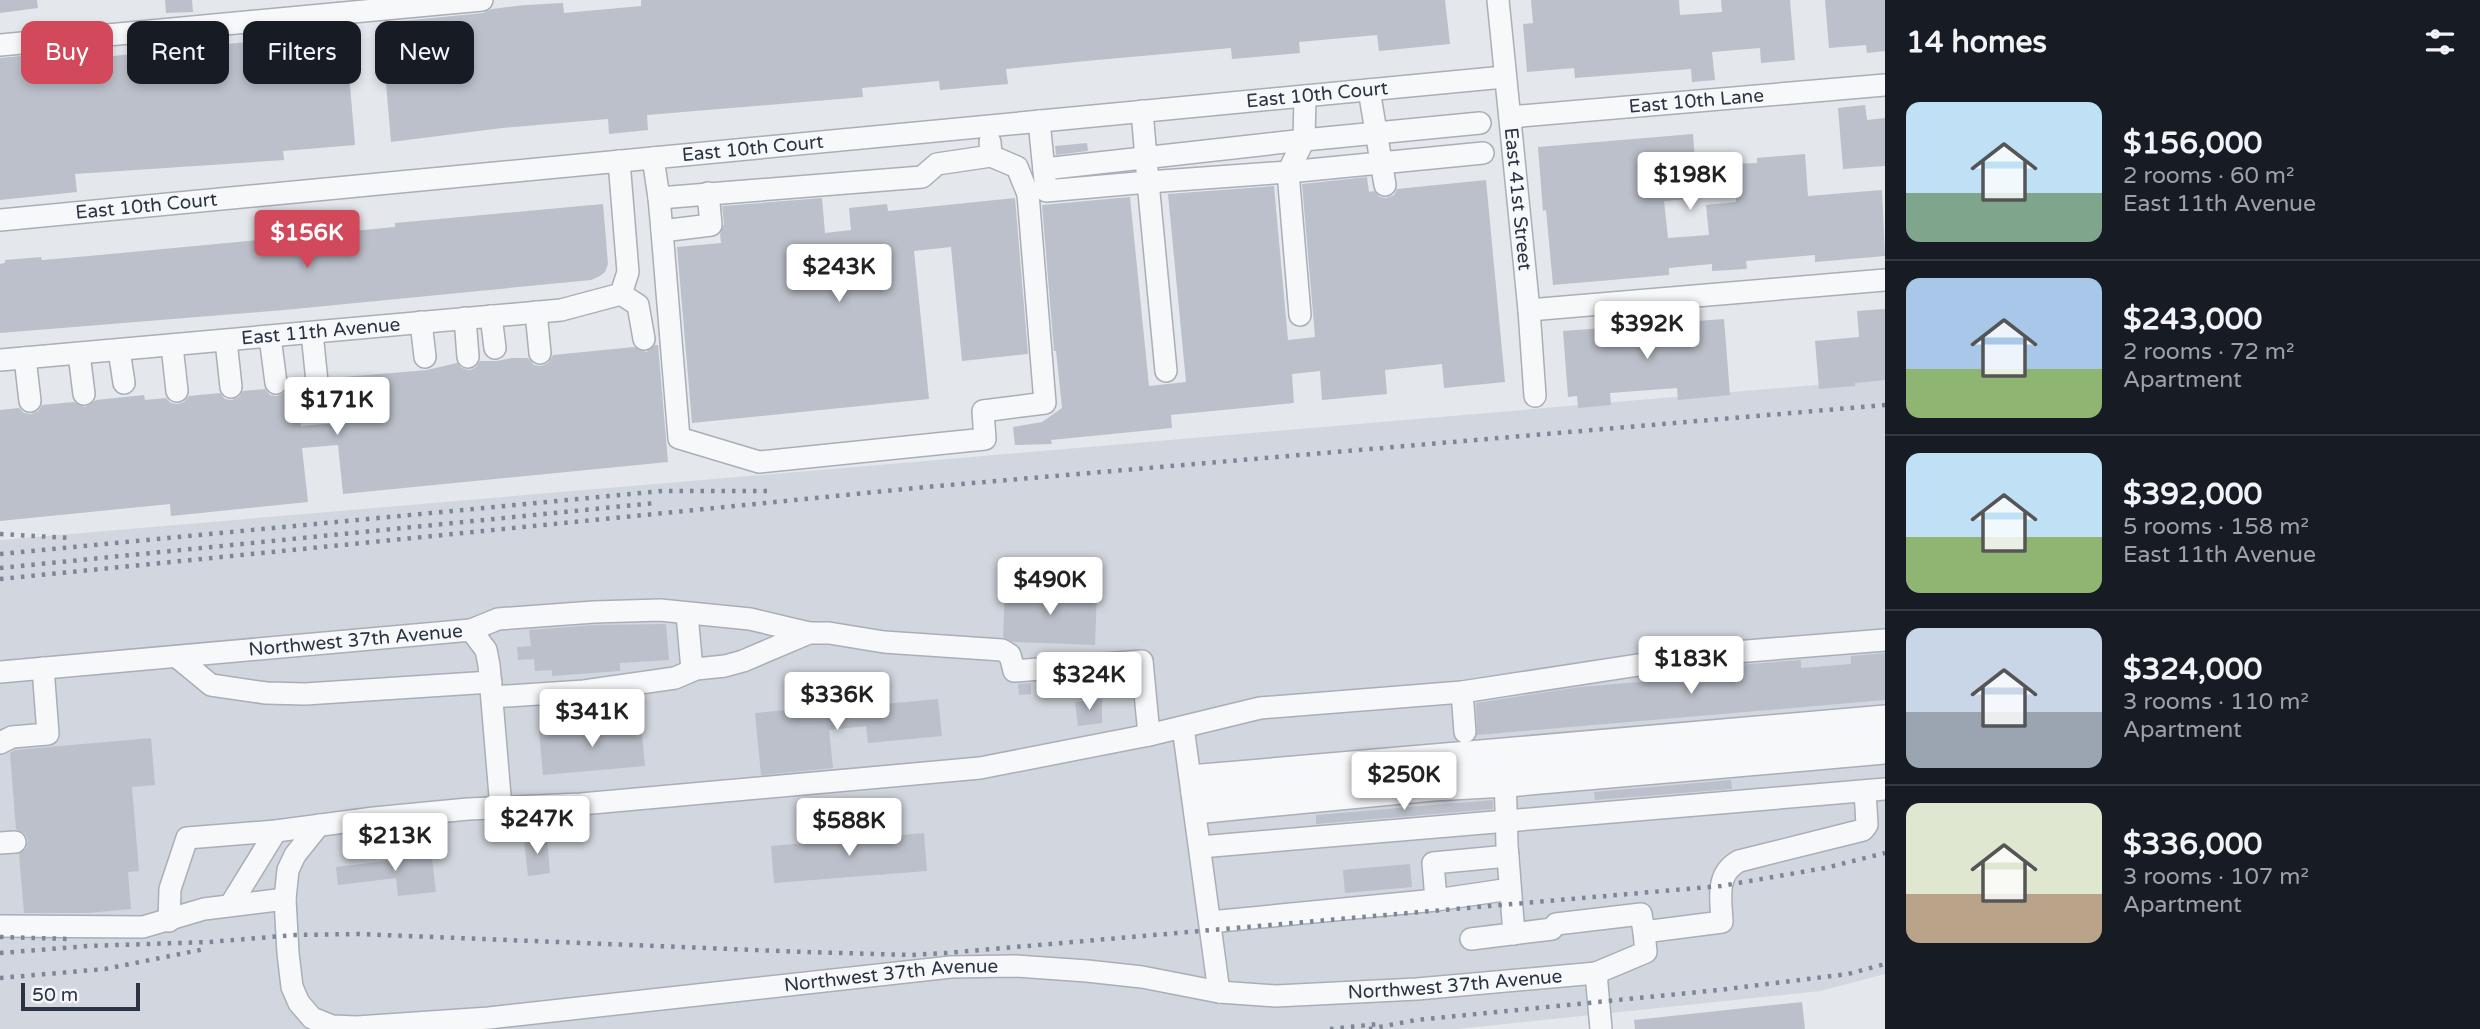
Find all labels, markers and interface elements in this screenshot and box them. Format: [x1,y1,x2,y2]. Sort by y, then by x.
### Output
chip: Buy [21,21,113,84]
chip: Rent [127,21,229,84]
chip: Filters [243,21,361,84]
chip: New [375,21,474,84]
icon: filters [2421,23,2459,61]
text: 14 homes [1906,24,2047,61]
street label: East 10th Court [1245,77,1389,112]
street label: East 10th Lane [1628,84,1765,118]
text: $156,000 [2123,125,2262,162]
street label: East 41st Street [1500,127,1536,271]
icon: home [1962,130,2046,214]
street label: East 10th Court [681,131,824,166]
pin: $198K [1641,152,1739,212]
text: $198K [1654,161,1726,189]
text: 2 rooms · 60 m² [2123,162,2294,190]
street label: East 10th Court [75,188,218,224]
text: East 11th Avenue [2123,190,2316,218]
pin: $156K [258,210,356,270]
text: $156K [271,219,343,247]
pin: $243K [790,244,888,304]
text: $243K [803,253,875,281]
text: $243,000 [2123,301,2262,338]
pin: $392K [1598,302,1696,361]
icon: home [1962,306,2046,390]
text: $392K [1611,310,1683,338]
street label: East 11th Avenue [240,313,401,349]
text: 2 rooms · 72 m² [2123,338,2294,366]
text: Apartment [2123,366,2242,394]
pin: $171K [288,378,386,437]
text: $171K [301,386,373,414]
text: $392,000 [2123,476,2262,513]
icon: home [1962,481,2046,565]
text: 5 rooms · 158 m² [2123,513,2309,541]
text: East 11th Avenue [2123,541,2316,569]
pin: $490K [1001,558,1099,617]
text: $490K [1014,566,1086,594]
street label: Northwest 37th Avenue [247,620,464,661]
pin: $183K [1642,636,1740,696]
text: $183K [1655,645,1727,673]
text: $324,000 [2123,651,2262,688]
pin: $324K [1040,652,1138,712]
icon: home [1962,656,2046,740]
text: $324K [1053,661,1125,689]
pin: $336K [788,672,886,732]
text: $336K [801,681,873,709]
text: 3 rooms · 110 m² [2123,688,2309,716]
pin: $341K [543,690,641,749]
text: $341K [556,698,628,726]
text: Apartment [2123,716,2242,744]
pin: $250K [1355,752,1453,812]
text: $250K [1368,761,1440,789]
pin: $247K [488,796,586,856]
pin: $588K [800,798,898,858]
text: $247K [501,805,573,833]
text: $588K [813,807,885,835]
pin: $213K [346,814,444,873]
text: $213K [359,822,431,850]
text: $336,000 [2123,826,2262,863]
icon: home [1962,831,2046,915]
text: 3 rooms · 107 m² [2123,863,2309,891]
text: Apartment [2123,891,2242,919]
street label: Northwest 37th Avenue [783,955,998,996]
street label: Northwest 37th Avenue [1347,965,1563,1003]
scale bar [21,980,140,1012]
text: 50 m [32,984,78,1006]

